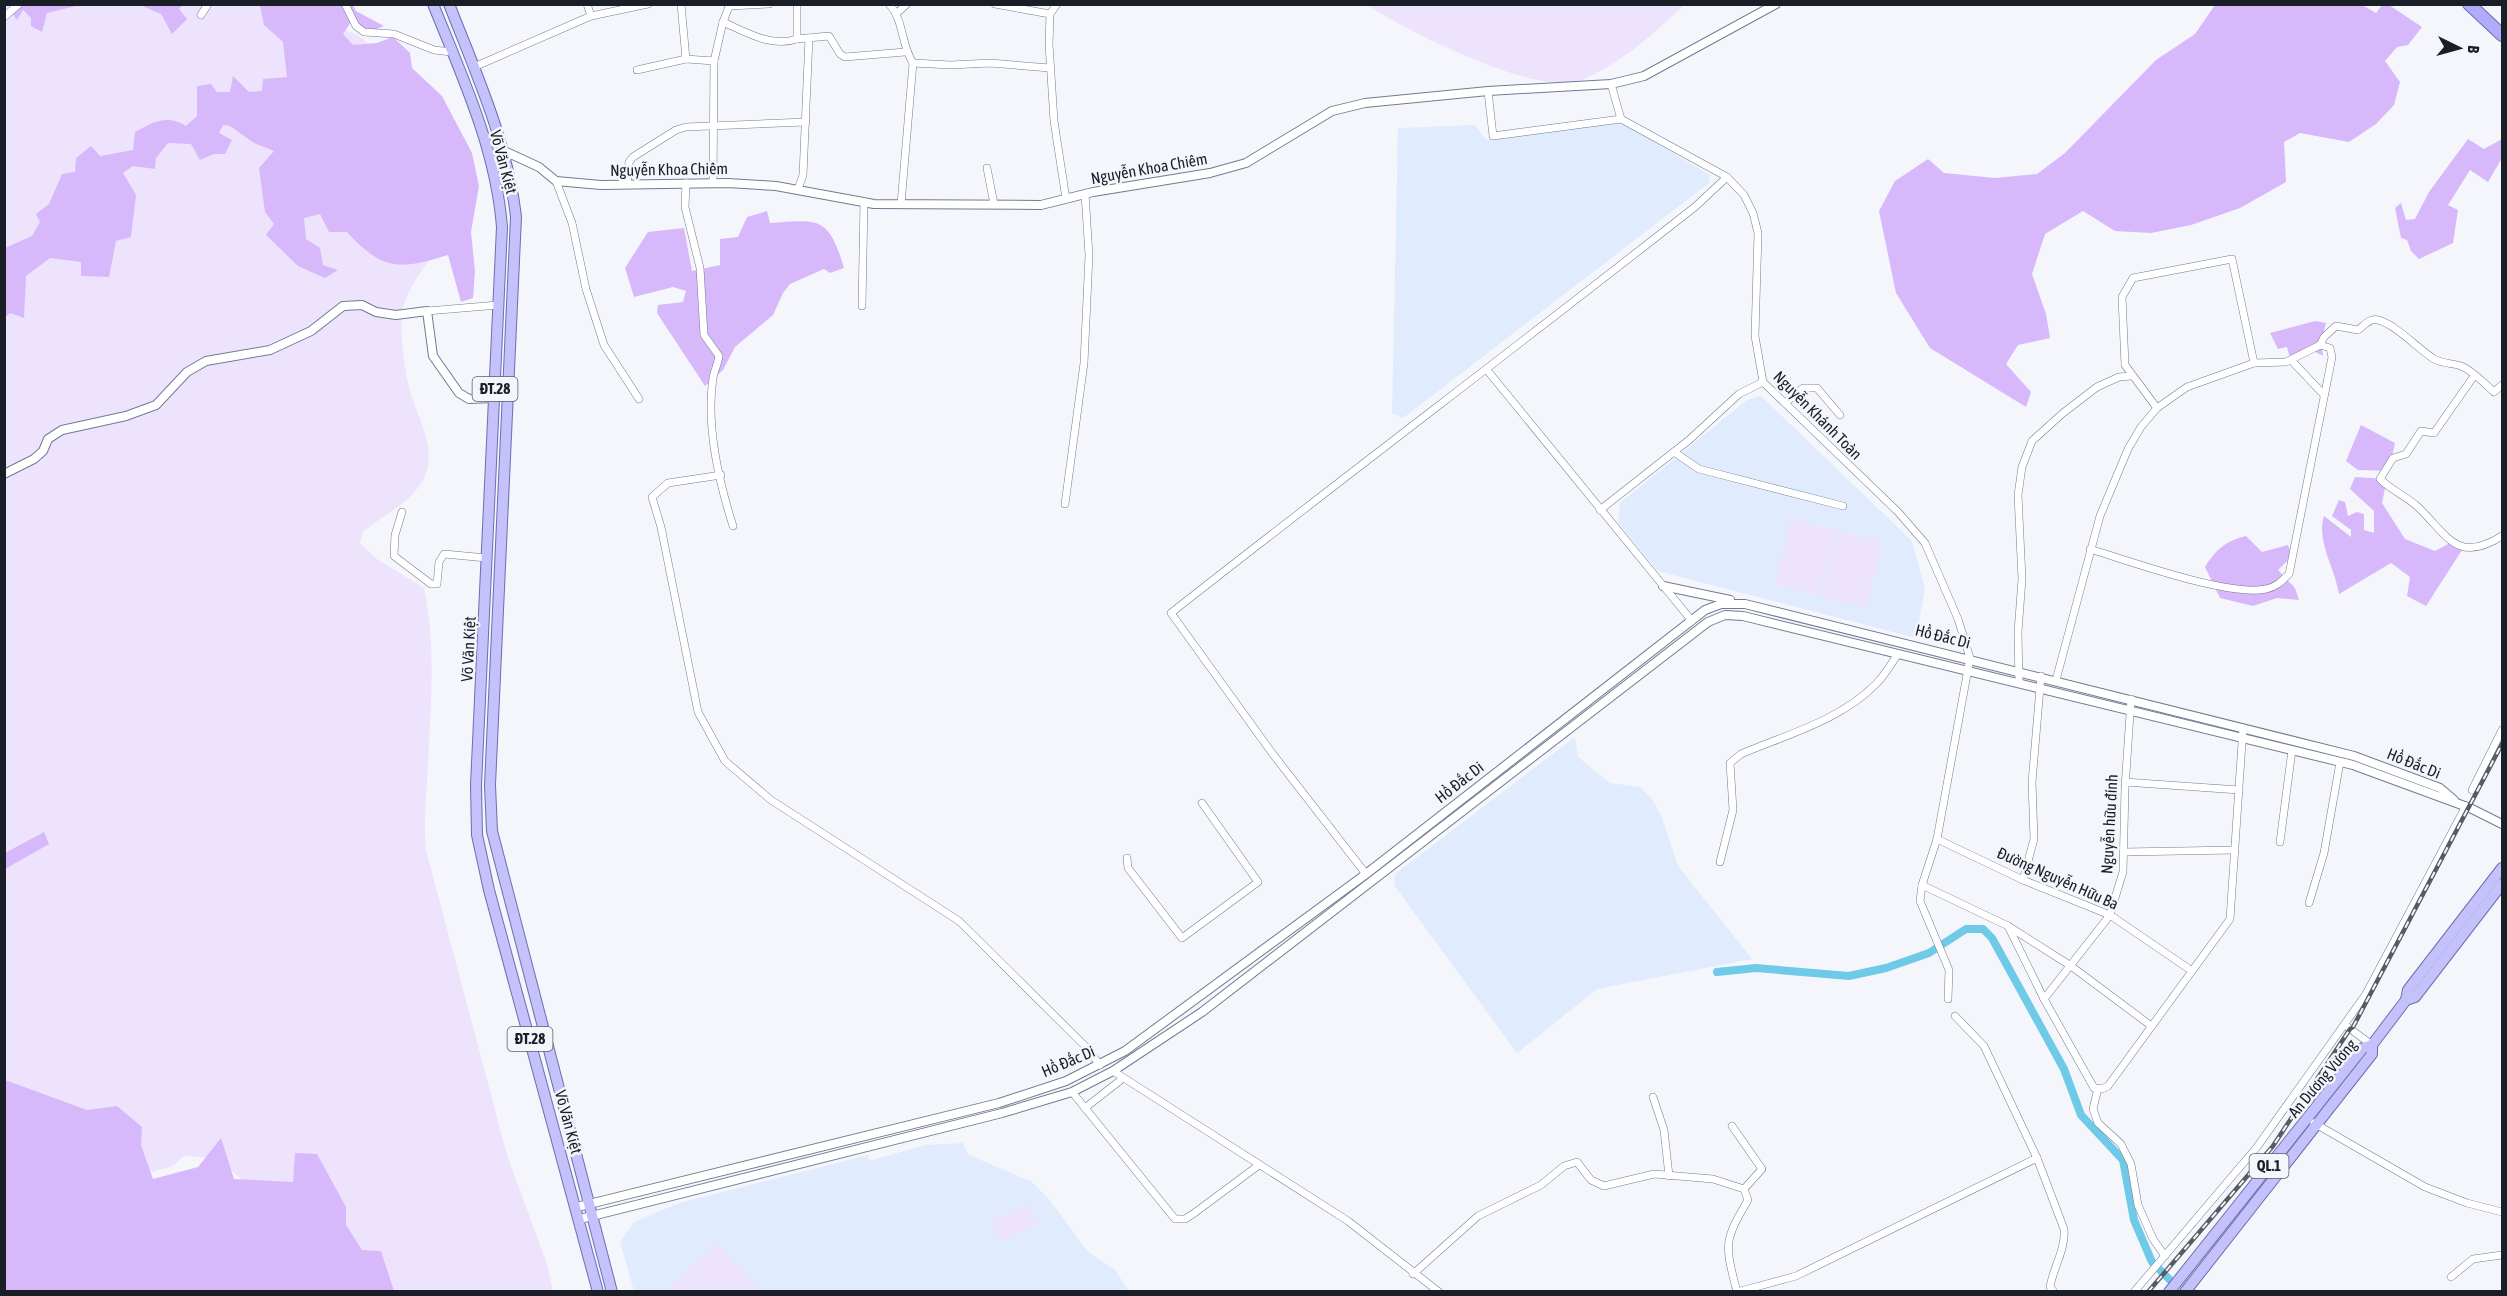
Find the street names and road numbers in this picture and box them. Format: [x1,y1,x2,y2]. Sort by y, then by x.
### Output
street label: Võ Văn Kiệt [487,128,521,196]
street label: Nguyễn Khoa Chiêm [1089,149,1209,188]
street label: Nguyễn Khoa Chiêm [610,159,728,180]
street label: Nguyễn Khánh Toàn [1769,367,1866,464]
road number: ĐT.28 [472,377,518,401]
street label: Võ Văn Kiệt [457,616,479,682]
street label: Hồ Đắc Di [1914,620,1973,652]
street label: Hồ Đắc Di [2385,743,2444,782]
street label: Hồ Đắc Di [1431,757,1487,806]
street label: Nguyễn hữu đính [2097,774,2122,874]
street label: Đường Nguyễn Hữu Ba [1994,843,2121,914]
road number: ĐT.28 [508,1027,552,1051]
street label: An Dương Vương [2284,1035,2361,1121]
street label: Hồ Đắc Di [1038,1041,1097,1080]
street label: Võ Văn Kiệt [552,1088,586,1156]
road number: QL.1 [2250,1154,2288,1178]

